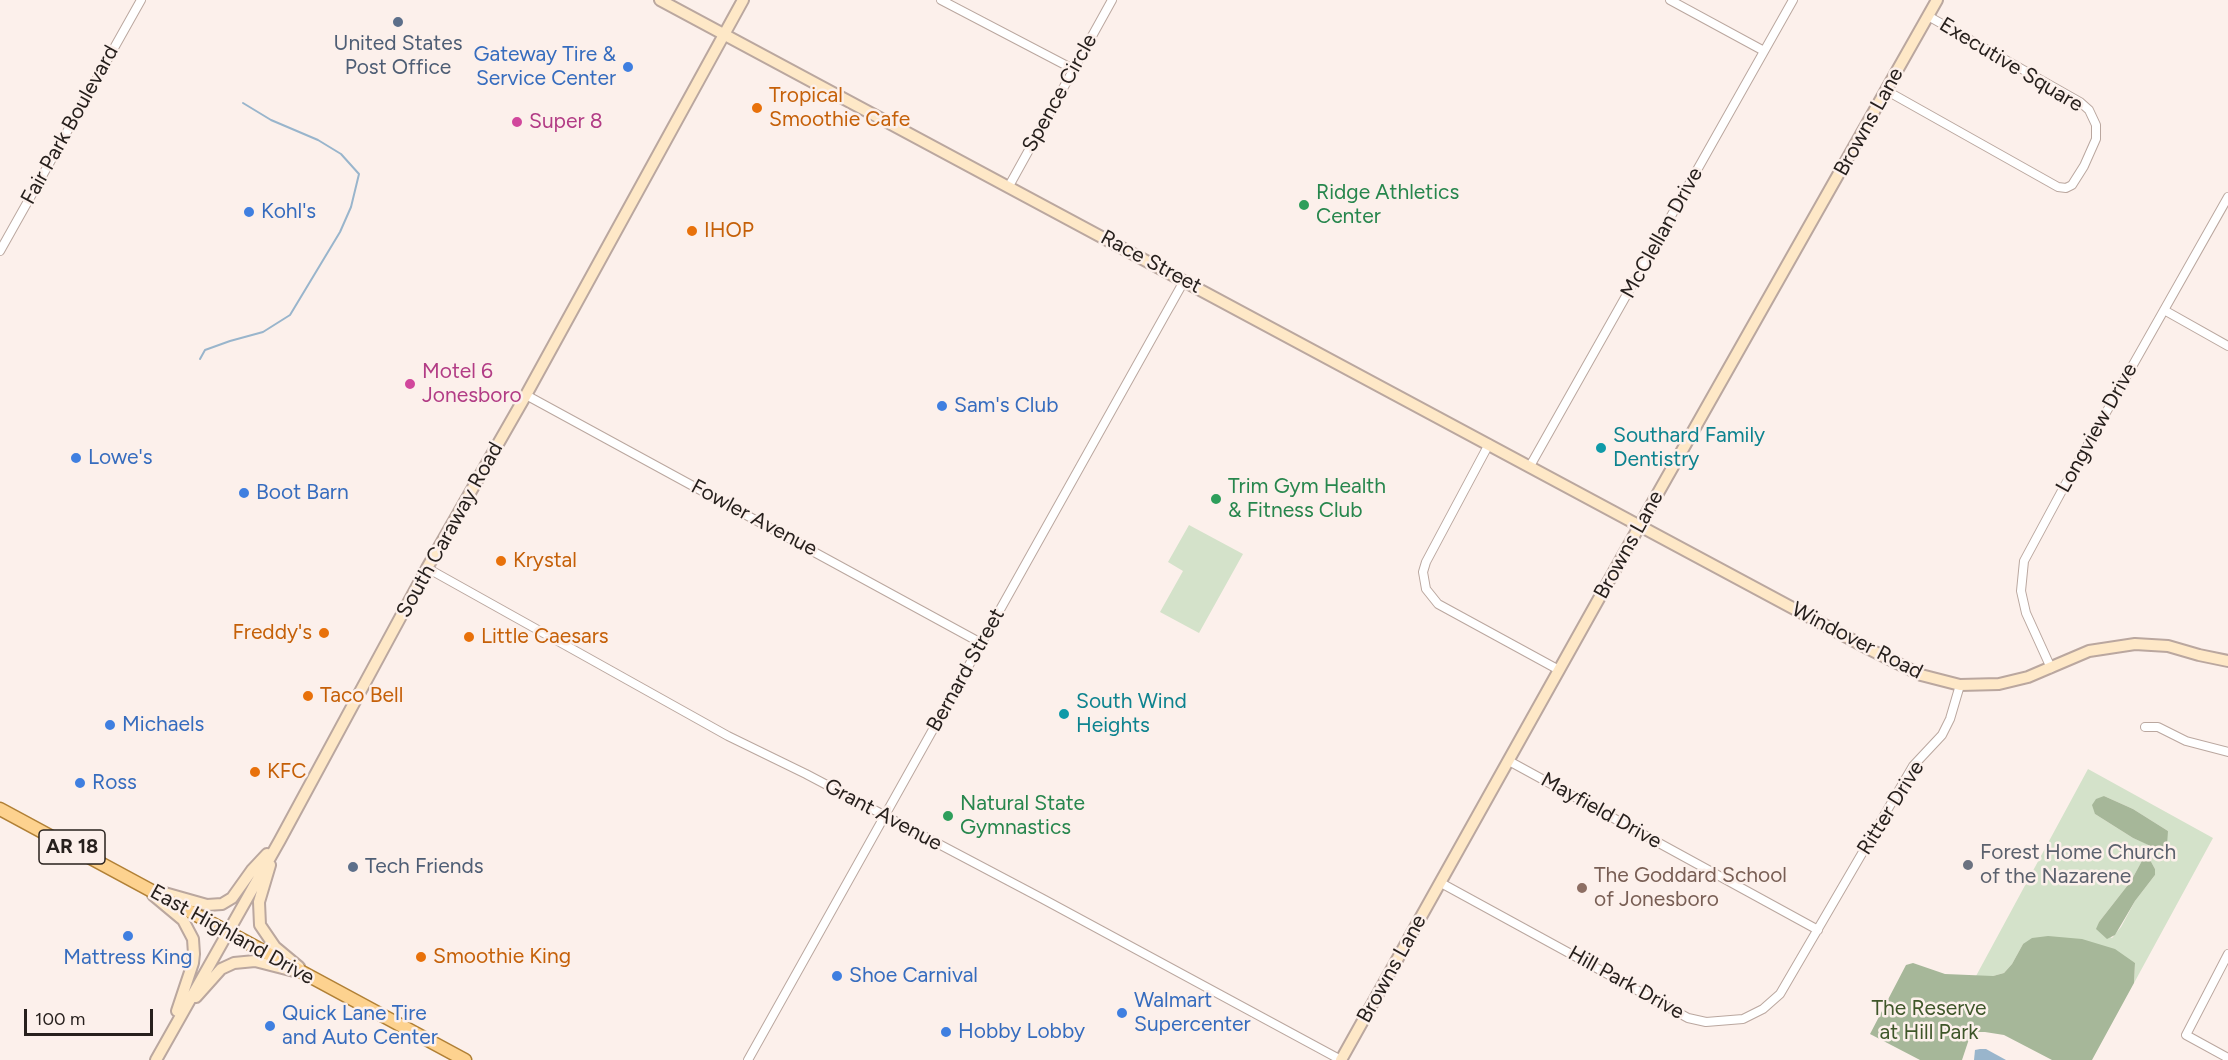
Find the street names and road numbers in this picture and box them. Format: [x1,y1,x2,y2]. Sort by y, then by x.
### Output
street label: Executive Square [1935,12,2087,118]
street label: Spence Circle [1017,30,1103,156]
street label: Fair Park Boulevard [16,41,124,209]
street label: Browns Lane [1829,64,1909,180]
street label: McClellan Drive [1616,163,1708,303]
street label: Race Street [1096,225,1206,299]
street label: Longview Drive [2051,359,2143,497]
street label: South Caraway Road [391,438,509,622]
street label: Fowler Avenue [687,474,821,562]
street label: Browns Lane [1589,487,1669,603]
street label: Windover Road [1787,597,1927,685]
street label: Bernard Street [922,604,1010,736]
street label: Ritter Drive [1852,756,1930,860]
street label: Mayfield Drive [1536,767,1666,855]
street label: Grant Avenue [820,773,946,857]
road number: AR 18 [39,830,105,864]
street label: East Highland Drive [145,879,319,991]
street label: Browns Lane [1352,911,1432,1027]
street label: Hill Park Drive [1564,941,1688,1025]

